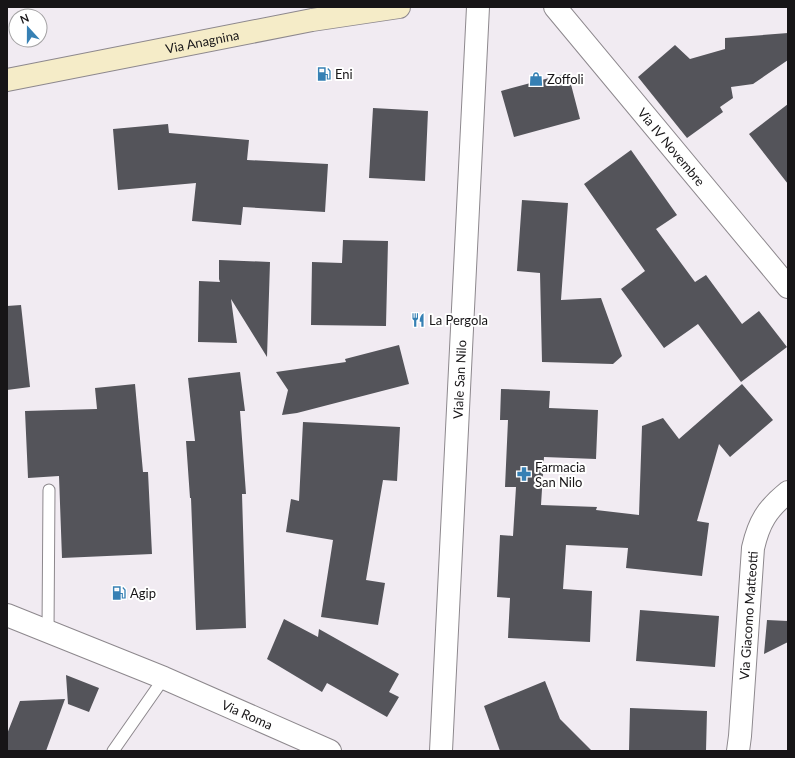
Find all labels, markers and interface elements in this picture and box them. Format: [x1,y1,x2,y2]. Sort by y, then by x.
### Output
north arrow [8,8,48,48]
text: N [18,11,31,26]
street label: Via Anagnina [164,27,240,57]
fuel station icon: Eni [316,66,332,82]
place label: Eni [335,66,353,82]
shop icon: Zoffoli [528,71,544,87]
place label: Zoffoli [547,71,584,87]
street label: Via IV Novembre [634,105,709,189]
restaurant icon: La Pergola [410,312,426,328]
place label: La Pergola [429,312,488,328]
street label: Viale San Nilo [450,340,469,419]
place label: Farmacia San Nilo [535,459,586,490]
pharmacy icon: Farmacia San Nilo [516,466,532,482]
street label: Via Giacomo Matteotti [736,550,761,680]
fuel station icon: Agip [111,585,127,601]
place label: Agip [130,585,156,601]
street label: Via Roma [219,696,275,733]

